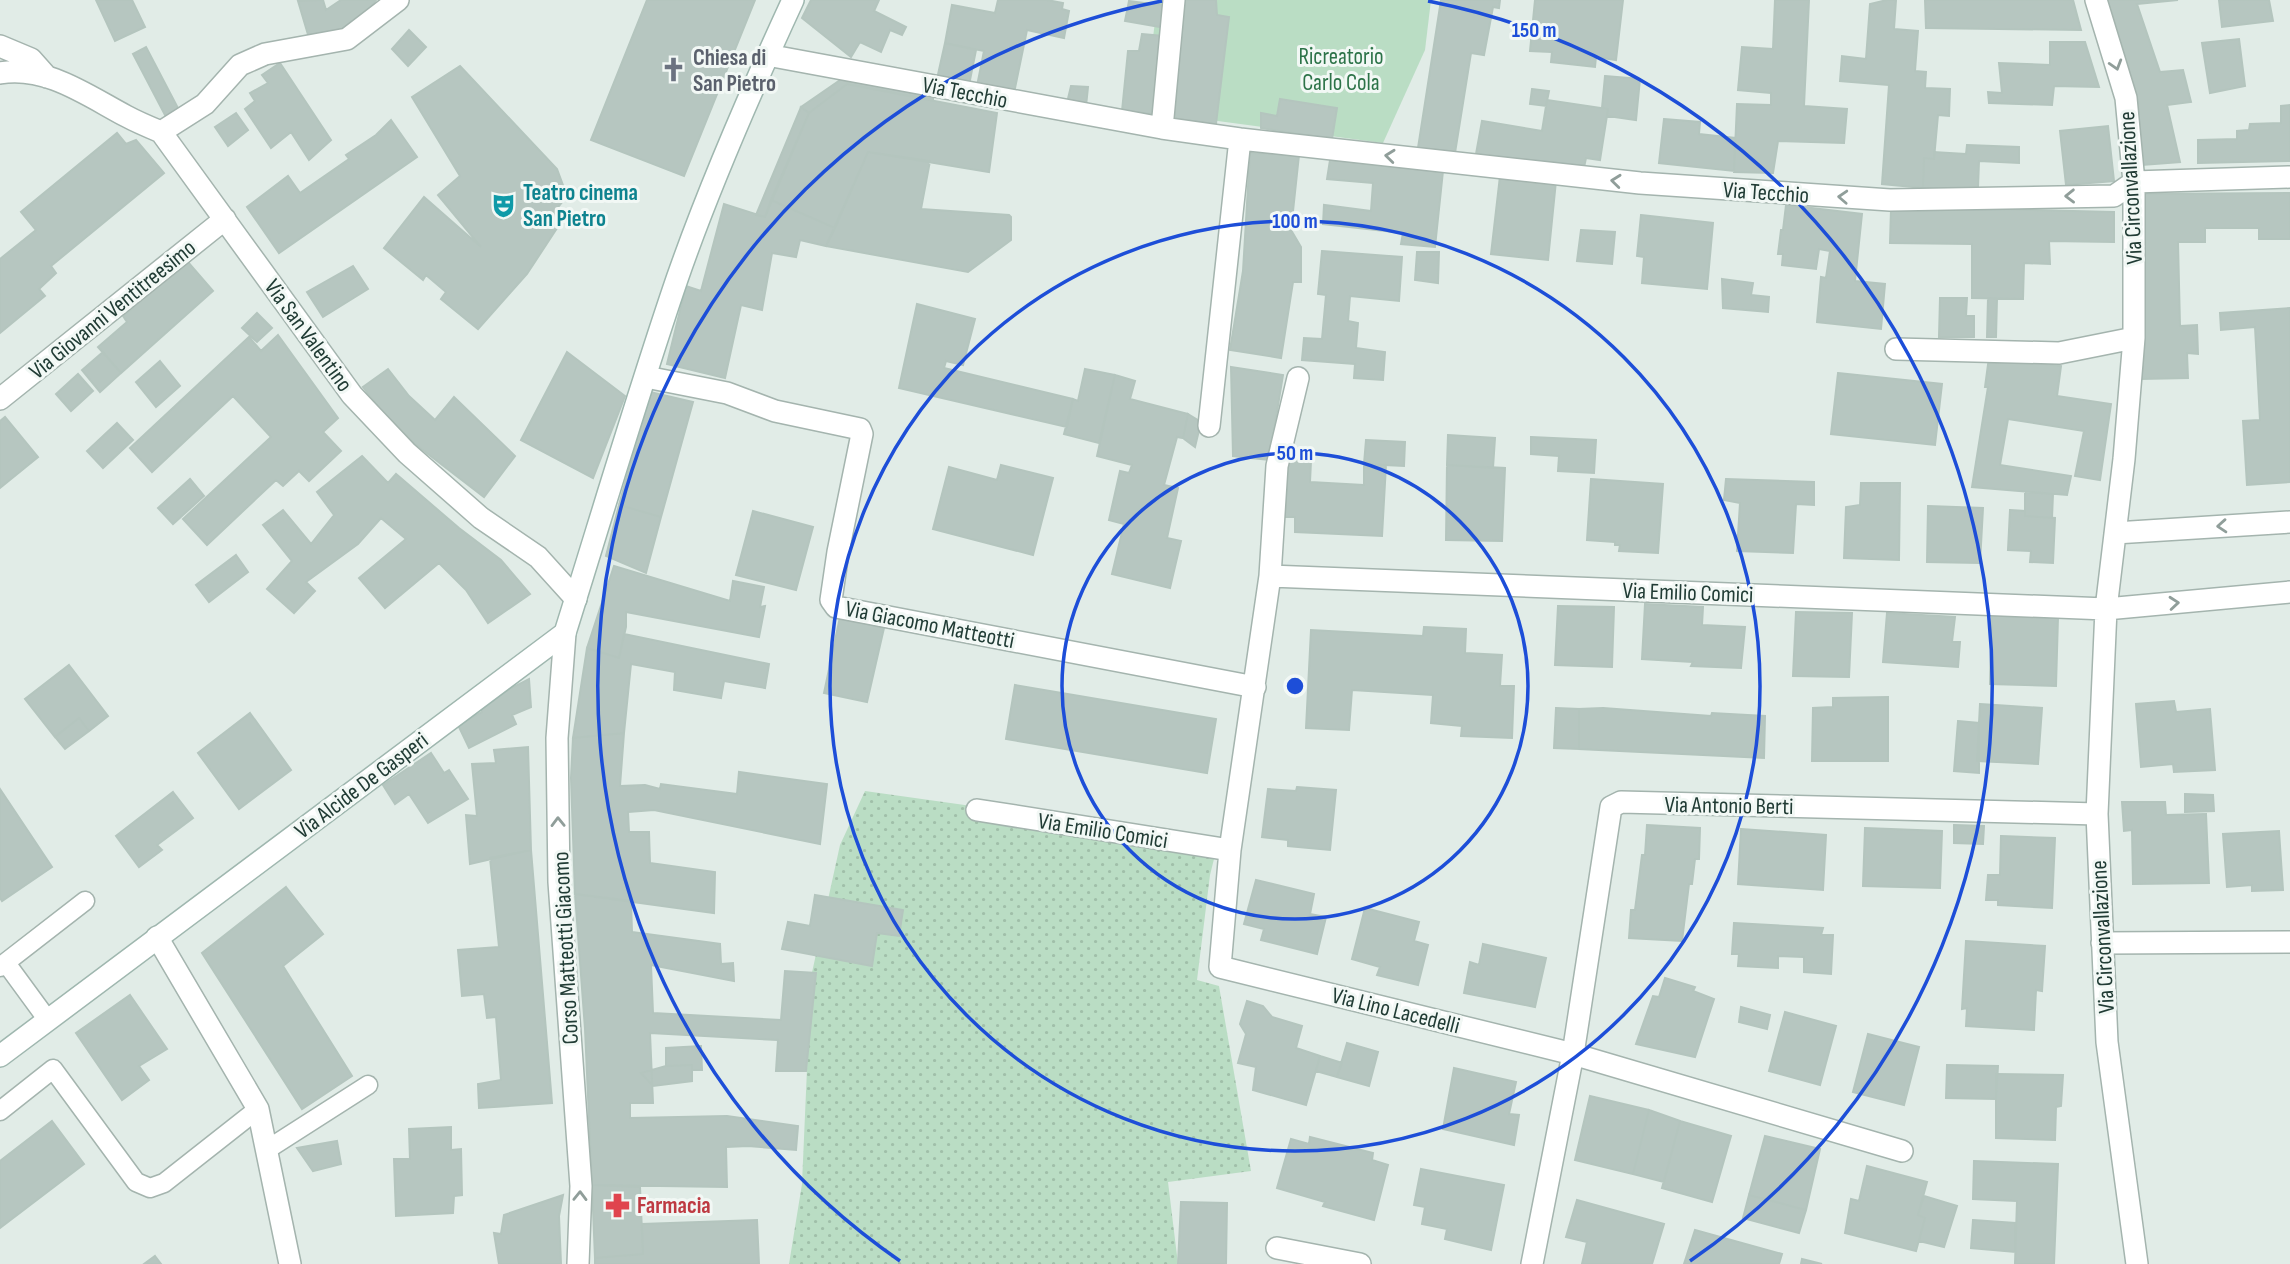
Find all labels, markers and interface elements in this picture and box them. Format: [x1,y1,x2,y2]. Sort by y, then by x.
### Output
text: 150 m [1512,18,1556,43]
park label: Ricreatorio Carlo Cola [1298,43,1384,97]
place label: Chiesa di San Pietro [693,44,776,98]
church icon: Chiesa di San Pietro [659,56,687,84]
one-way arrow [2107,59,2122,71]
street label: Via Tecchio [920,71,1010,115]
street label: Via Circonvallazione [2113,111,2149,265]
one-way arrow [1384,149,1395,164]
one-way arrow [1610,173,1622,188]
street label: Via Tecchio [1722,176,1810,210]
place label: Teatro cinema San Pietro [523,179,638,233]
one-way arrow [2064,189,2075,204]
one-way arrow [1837,190,1848,205]
theatre icon: Teatro cinema San Pietro [489,191,517,219]
text: 100 m [1272,209,1318,234]
street label: Via Giovanni Ventitreesimo [24,234,202,386]
street label: Via San Valentino [258,274,358,397]
text: 50 m [1277,441,1313,466]
one-way arrow [2216,518,2227,533]
street label: Via Emilio Comici [1622,577,1754,609]
street label: Via Giacomo Matteotti [843,595,1017,655]
one-way arrow [2169,596,2180,611]
centre of rings [1283,674,1307,698]
street label: Via Alcide De Gasperi [289,727,434,845]
street label: Via Antonio Berti [1664,791,1794,821]
street label: Via Emilio Comici [1036,807,1170,855]
one-way arrow [550,816,566,827]
street label: Corso Matteotti Giacomo [547,851,585,1045]
street label: Via Circonvallazione [2085,860,2121,1014]
street label: Via Lino Lacedelli [1329,982,1463,1040]
one-way arrow [573,1190,588,1201]
pharmacy icon: Farmacia [603,1191,631,1219]
place label: Farmacia [637,1192,711,1220]

